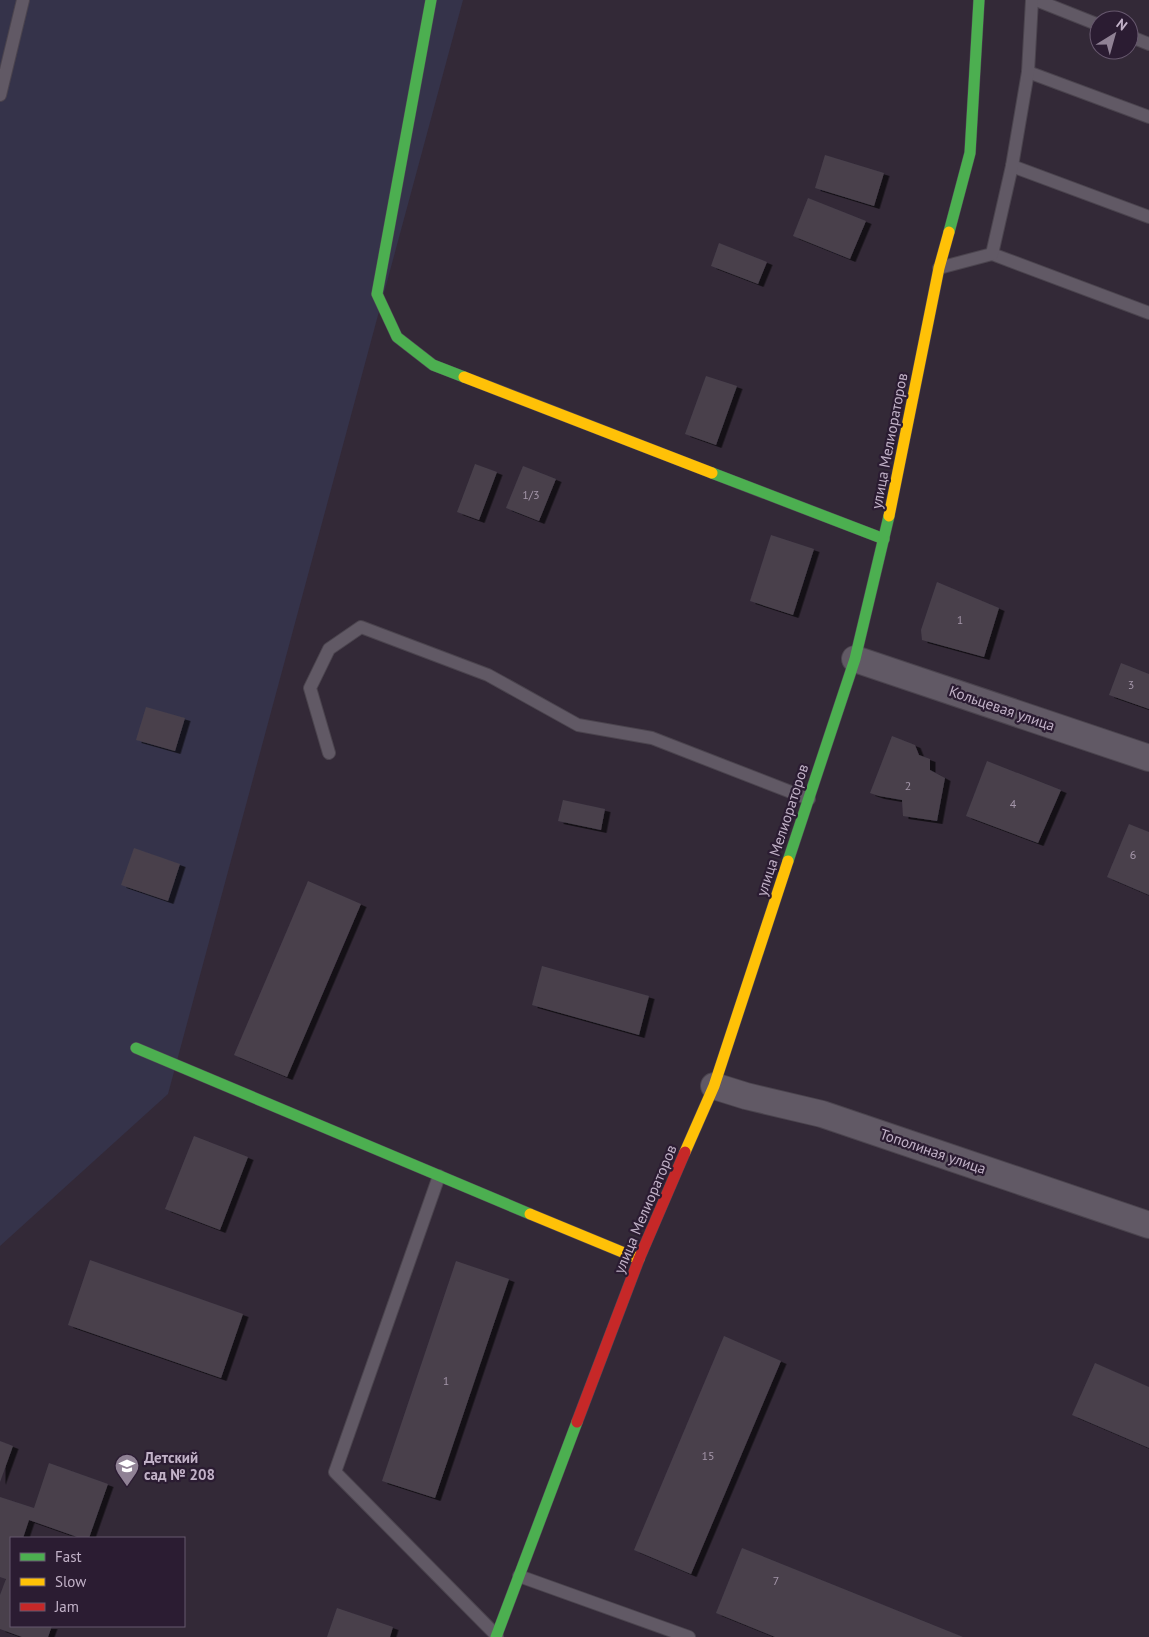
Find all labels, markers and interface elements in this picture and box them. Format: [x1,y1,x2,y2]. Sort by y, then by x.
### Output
north arrow [1089,10,1139,60]
text: N [1113,15,1131,35]
street label: улица Мелиораторов [867,371,911,511]
house number: 1/3 [522,487,540,502]
house number: 1 [957,612,963,627]
house number: 3 [1128,677,1134,692]
street label: Кольцевая улица [947,681,1057,735]
street label: улица Мелиораторов [752,761,812,899]
house number: 2 [905,778,911,793]
house number: 4 [1010,796,1017,811]
house number: 6 [1130,847,1136,862]
street label: Тополиная улица [877,1124,989,1178]
street label: улица Мелиораторов [609,1142,681,1276]
house number: 1 [443,1373,449,1388]
place label: Детский сад № 208 [144,1448,215,1484]
house number: 15 [701,1448,715,1463]
school or university icon: Детский сад № 208 [114,1453,140,1487]
legend [10,1537,185,1627]
text: Fast [55,1547,82,1566]
text: Slow [55,1572,86,1591]
house number: 7 [773,1573,779,1588]
text: Jam [54,1597,79,1616]

